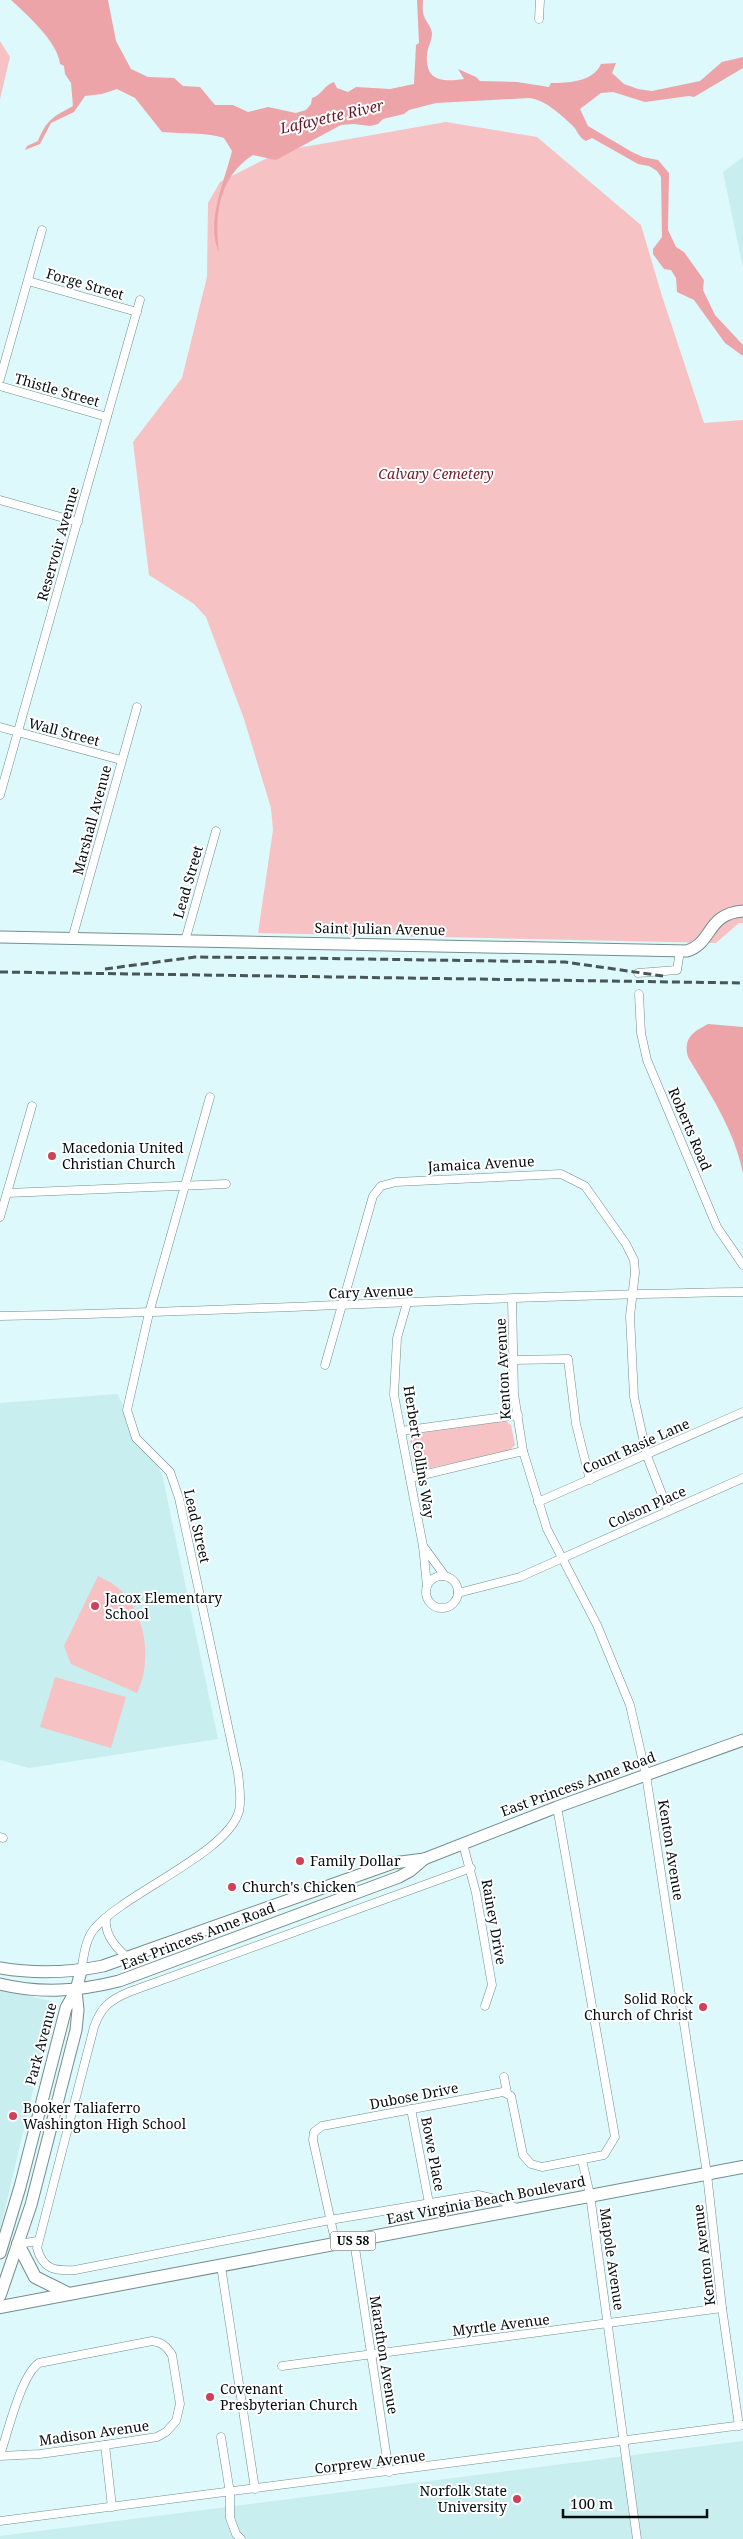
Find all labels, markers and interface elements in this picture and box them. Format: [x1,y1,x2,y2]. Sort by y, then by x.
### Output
water label: Lafayette River [277,94,387,138]
street label: Forge Street [44,263,126,304]
street label: Thistle Street [12,368,102,411]
park label: Calvary Cemetery [378,464,494,483]
street label: Reservoir Avenue [32,485,83,603]
street label: Wall Street [26,713,102,750]
street label: Marshall Avenue [68,763,115,877]
street label: Lead Street [168,843,207,921]
street label: Saint Julian Avenue [314,918,446,939]
street label: Roberts Road [664,1084,717,1174]
place label: Macedonia United Christian Church [62,1138,184,1173]
marker: Macedonia United Christian Church [46,1150,58,1162]
street label: Jamaica Avenue [426,1151,535,1176]
street label: Cary Avenue [328,1281,414,1302]
street label: Kenton Avenue [490,1318,515,1420]
street label: Herbert Collins Way [400,1384,439,1520]
street label: Count Basie Lane [579,1413,692,1478]
street label: Colson Place [605,1481,689,1532]
street label: Lead Street [180,1487,215,1565]
place label: Jacox Elementary School [104,1588,222,1623]
marker: Jacox Elementary School [89,1600,101,1612]
street label: East Princess Anne Road [498,1747,658,1820]
street label: Kenton Avenue [654,1798,689,1902]
place label: Family Dollar [310,1851,401,1870]
marker: Family Dollar [294,1855,306,1867]
place label: Church's Chicken [242,1877,357,1896]
street label: Rainey Drive [478,1878,511,1966]
marker: Church's Chicken [226,1881,238,1893]
street label: East Princess Anne Road [118,1897,278,1974]
place label: Solid Rock Church of Christ [584,1989,694,2024]
street label: Park Avenue [20,2000,61,2087]
marker: Solid Rock Church of Christ [697,2001,709,2013]
street label: Dubose Drive [368,2078,460,2113]
place label: Booker Taliaferro Washington High School [23,2098,187,2133]
marker: Booker Taliaferro Washington High School [7,2110,19,2122]
street label: Bowe Place [417,2115,450,2193]
street label: East Virginia Beach Boulevard [385,2171,587,2228]
street label: Kenton Avenue [688,2203,719,2307]
street label: Mapole Avenue [596,2207,629,2311]
road number: US 58 [330,2232,376,2250]
street label: Marathon Avenue [366,2294,403,2416]
street label: Myrtle Avenue [451,2309,551,2340]
place label: Covenant Presbyterian Church [220,2379,358,2414]
marker: Covenant Presbyterian Church [204,2391,216,2403]
street label: Madison Avenue [38,2415,150,2450]
street label: Corprew Avenue [313,2445,427,2478]
place label: Norfolk State University [419,2481,507,2516]
scale bar [563,2486,707,2518]
marker: Norfolk State University [511,2493,523,2505]
text: 100 m [570,2493,613,2513]

